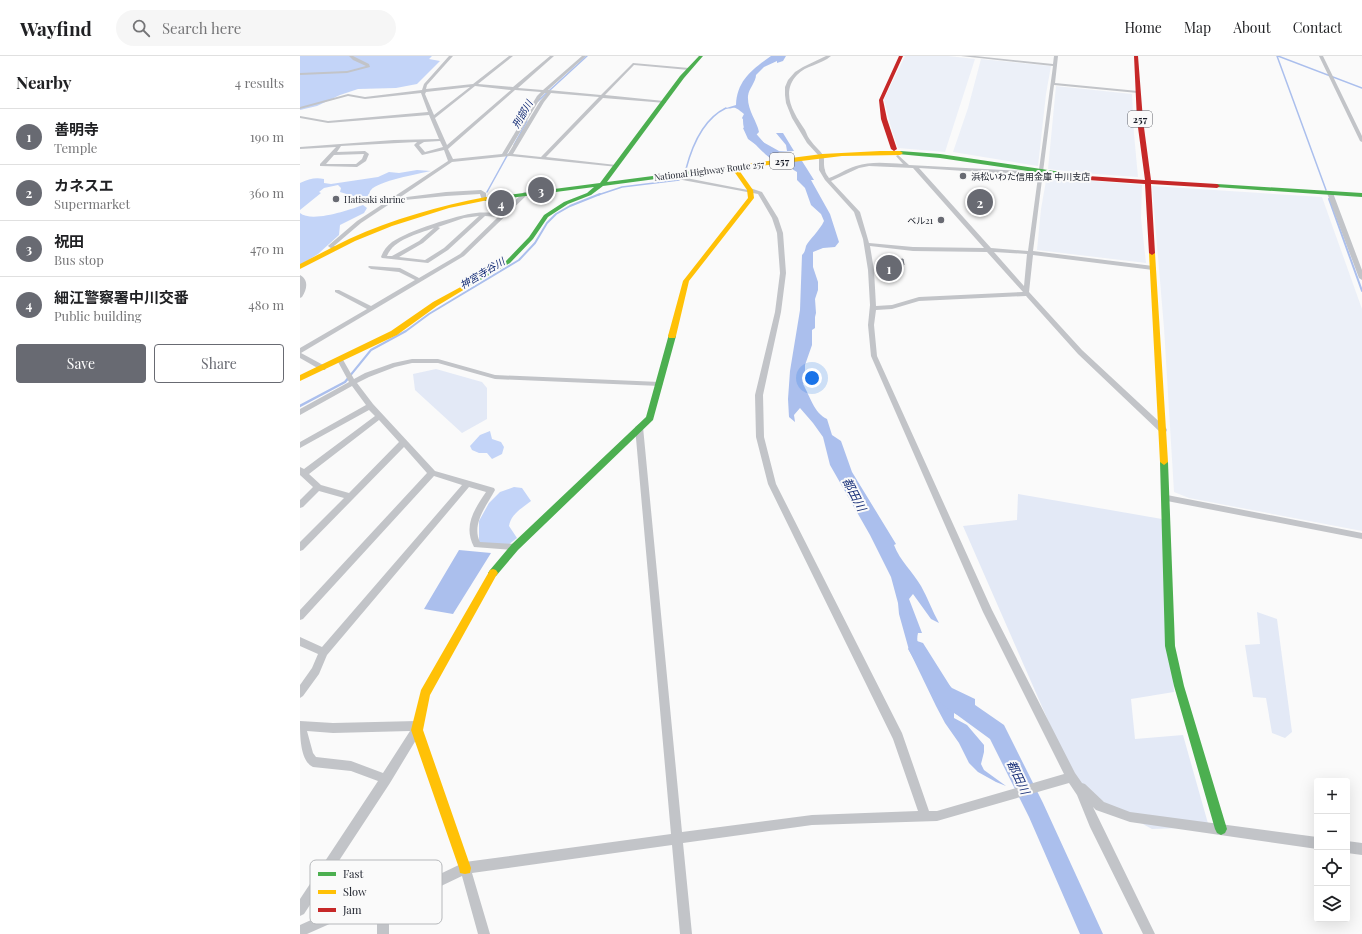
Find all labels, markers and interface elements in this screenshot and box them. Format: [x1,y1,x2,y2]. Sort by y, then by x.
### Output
search box [116,10,396,46]
text: Wayfind [20,15,92,41]
icon: search [130,17,152,39]
text: Search here [162,18,241,38]
text: Home [1124,18,1162,37]
text: Map [1184,18,1211,37]
text: About [1233,18,1271,37]
text: Contact [1293,18,1342,37]
text: Nearby [16,71,71,93]
text: 4 results [235,74,284,91]
water label: 刑部川 [508,97,536,130]
road number: 257 [1128,111,1152,127]
text: 善明寺 [54,119,99,139]
text: 1 [27,128,31,145]
text: 190 m [250,128,284,145]
text: Temple [54,139,97,156]
road number: 257 [770,153,794,169]
street label: National Highway Route 257 [653,157,765,183]
place label: 浜松いわた信用金庫 中川支店 [971,170,1090,182]
marker: 浜松いわた信用金庫 中川支店 [958,171,968,181]
text: カネスエ [54,175,114,195]
pin: 3 [528,175,554,205]
text: 2 [26,184,32,201]
text: 360 m [249,184,284,201]
pin: 2 [967,187,993,217]
pin: 4 [488,188,514,218]
place label: Hatisaki shrine [344,193,406,205]
marker: Hatisaki shrine [331,194,341,204]
text: Supermarket [54,195,130,212]
place label: ベル21 [907,214,934,226]
marker: ベル21 [936,215,946,225]
text: 祝田 [54,231,84,251]
text: 3 [26,240,32,257]
text: 470 m [250,240,284,257]
text: Bus stop [54,251,104,268]
pin: 1 [876,253,902,283]
water label: 神宮寺谷川 [457,254,508,292]
text: 細江警察署中川交番 [54,287,189,307]
text: 4 [26,296,32,313]
text: 480 m [248,296,284,313]
text: Public building [54,307,142,324]
button: Save [16,344,146,383]
button: Share [154,344,284,383]
your location [802,368,822,388]
water label: 都田川 [840,474,871,515]
water label: 都田川 [1004,757,1035,799]
map controls [1314,778,1350,922]
button: + [1314,778,1350,814]
button: − [1314,814,1350,850]
button: locate [1314,850,1350,886]
legend [310,860,442,924]
text: Fast [343,866,363,881]
text: Slow [343,884,367,899]
button: layers [1314,886,1350,922]
text: Jam [342,902,362,917]

